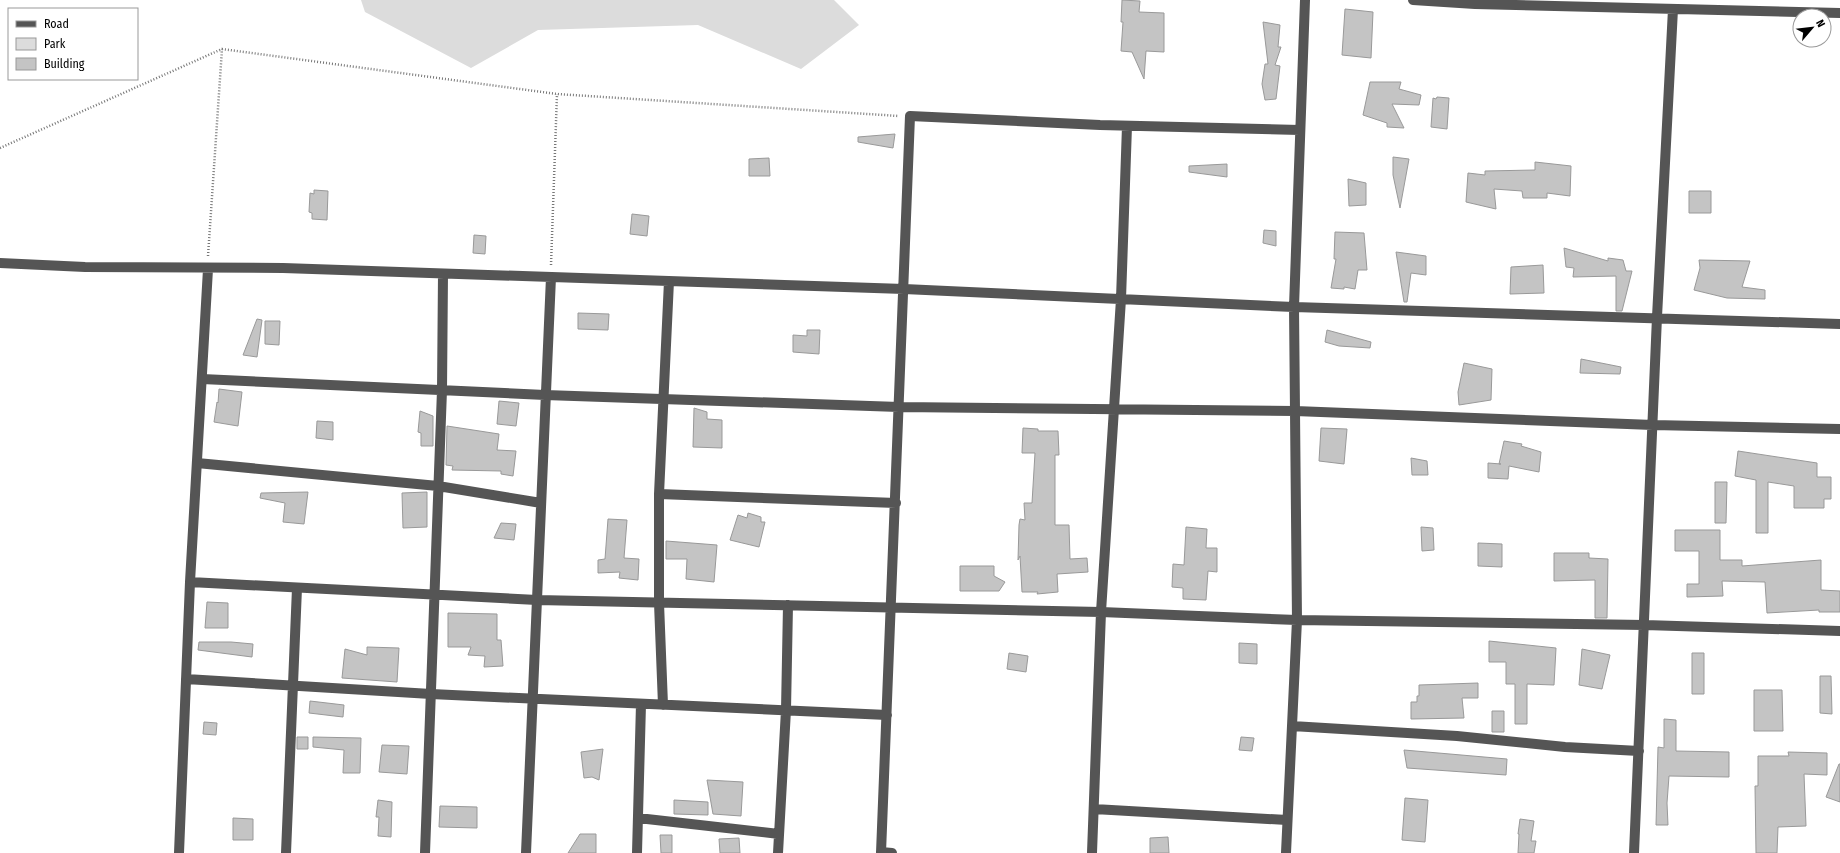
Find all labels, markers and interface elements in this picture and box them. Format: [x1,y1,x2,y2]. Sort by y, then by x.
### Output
legend [8,8,138,80]
north arrow [1792,8,1832,48]
text: Road [44,17,69,31]
text: N [1813,18,1828,30]
text: Park [44,37,66,51]
text: Building [44,57,85,71]

